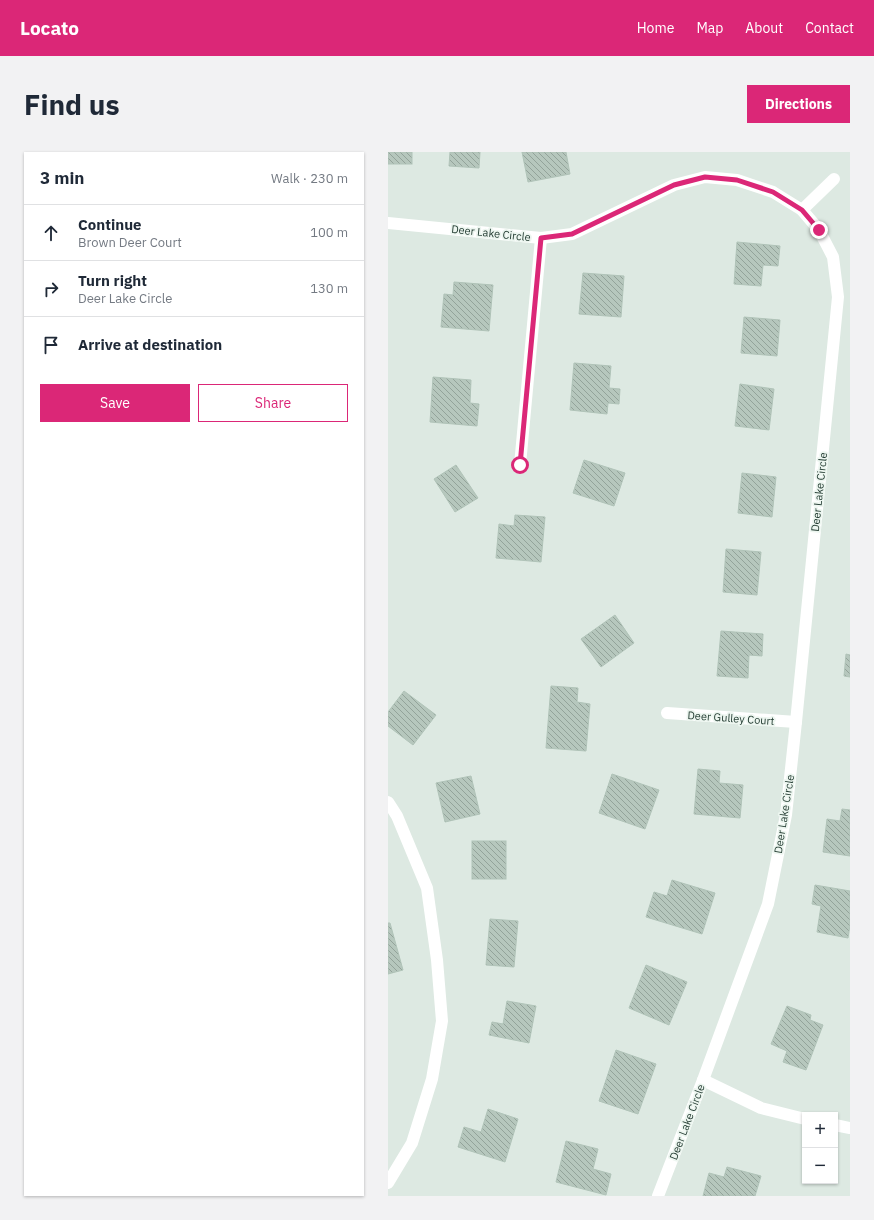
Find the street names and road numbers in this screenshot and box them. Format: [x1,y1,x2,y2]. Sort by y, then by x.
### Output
street label: Deer Lake Circle [451,222,531,244]
street label: Deer Lake Circle [808,452,830,532]
street label: Deer Gulley Court [687,708,775,728]
street label: Deer Lake Circle [771,773,797,855]
street label: Deer Lake Circle [666,1082,708,1162]

